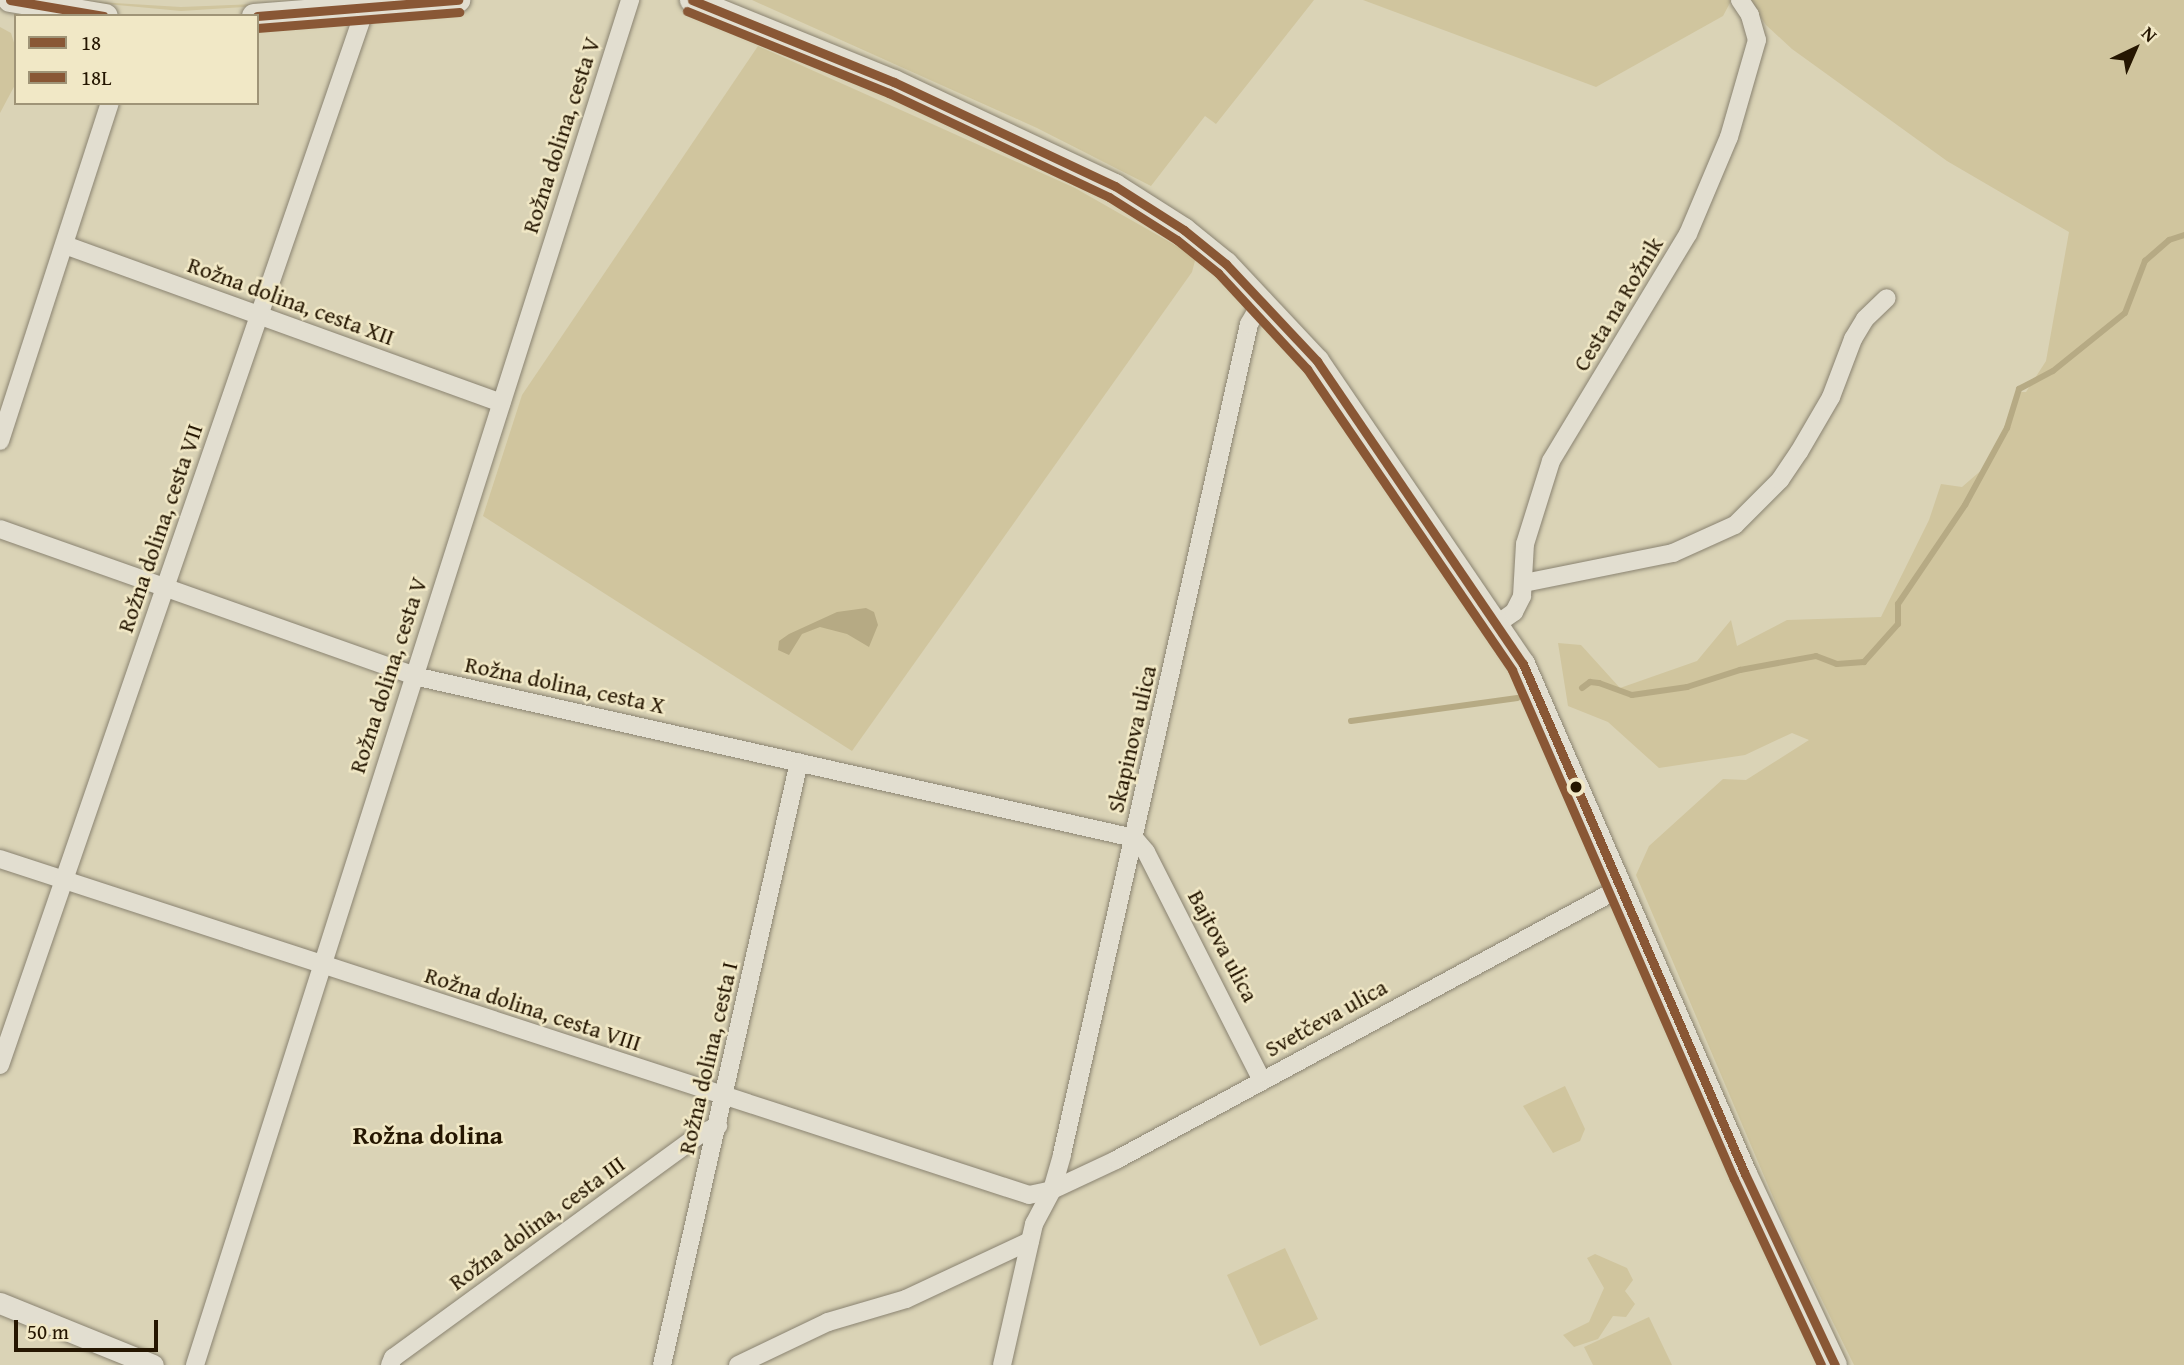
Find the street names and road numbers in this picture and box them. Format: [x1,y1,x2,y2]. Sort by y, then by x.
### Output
street label: Rožna dolina, cesta V [516,33,606,237]
street label: Cesta na Rožnik [1567,232,1669,376]
street label: Rožna dolina, cesta XII [184,251,398,351]
street label: Rožna dolina, cesta VII [111,420,209,636]
street label: Rožna dolina, cesta V [343,573,433,777]
street label: Rožna dolina, cesta X [463,650,667,720]
street label: Skapinova ulica [1102,663,1162,815]
street label: Bajtova ulica [1182,885,1264,1007]
street label: Rožna dolina, cesta I [672,959,744,1157]
street label: Rožna dolina, cesta VIII [421,961,645,1057]
street label: Svetčeva ulica [1260,973,1392,1063]
street label: Rožna dolina, cesta III [444,1150,630,1296]

